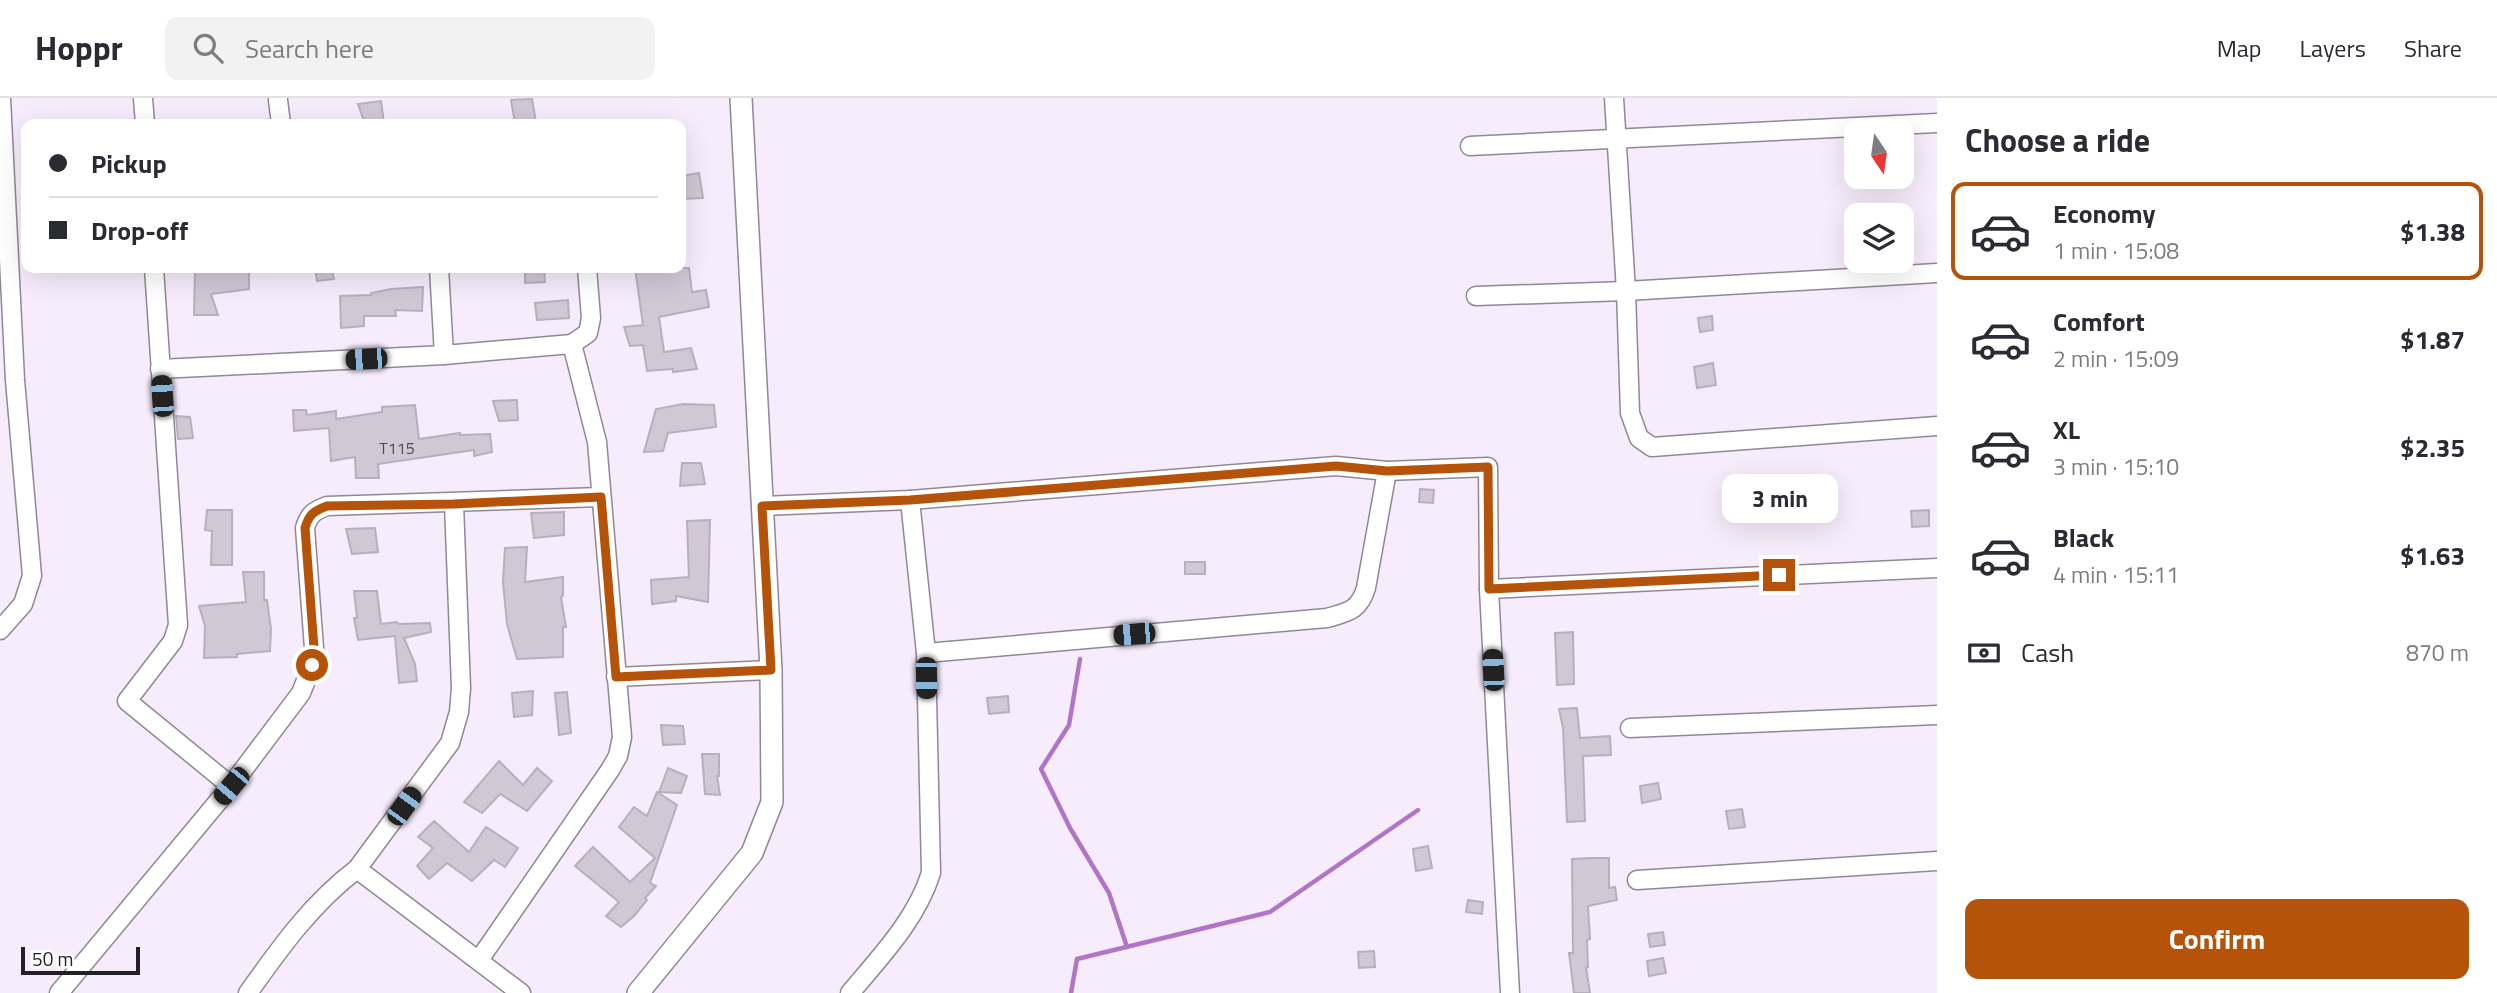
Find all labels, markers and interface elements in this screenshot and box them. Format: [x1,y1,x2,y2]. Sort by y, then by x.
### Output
search box [165,17,655,80]
text: Hoppr [35,23,123,73]
icon: search [189,29,227,67]
text: Search here [245,29,374,68]
text: Map [2217,30,2262,66]
text: Layers [2300,30,2366,66]
text: Share [2404,30,2462,66]
text: Choose a ride [1965,116,2150,164]
north arrow [1844,119,1914,189]
map controls [1844,119,1914,273]
text: Pickup [91,144,167,183]
text: Economy [2053,194,2155,233]
icon: car [1969,200,2032,263]
button: layers [1844,203,1914,273]
text: Drop-off [91,211,188,250]
text: $1.38 [2400,212,2465,251]
text: 1 min · 15:08 [2053,233,2179,268]
text: Comfort [2053,302,2145,341]
icon: car [1969,308,2032,371]
text: $1.87 [2400,320,2465,359]
text: 2 min · 15:09 [2053,341,2179,376]
car [345,347,388,371]
car [151,374,174,418]
text: XL [2053,410,2080,449]
icon: car [1969,416,2032,479]
text: $2.35 [2400,428,2465,467]
house number: T115 [379,436,415,460]
text: 3 min · 15:10 [2053,449,2179,484]
callout: 3 min [1721,474,1837,522]
text: 3 min [1752,481,1808,516]
text: Black [2053,518,2114,557]
icon: car [1969,524,2032,587]
text: $1.63 [2400,536,2465,575]
text: 4 min · 15:11 [2053,557,2179,592]
route end [1763,559,1795,591]
car [1113,622,1156,646]
text: Cash [2021,633,2074,672]
icon: cash [1965,634,2003,672]
text: 870 m [2406,635,2469,670]
car [1482,648,1505,692]
route start [296,649,328,681]
car [916,657,937,699]
car [210,763,253,809]
car [384,783,425,829]
button: Confirm [1965,899,2469,979]
scale bar [21,944,140,976]
text: 50 m [32,944,73,973]

